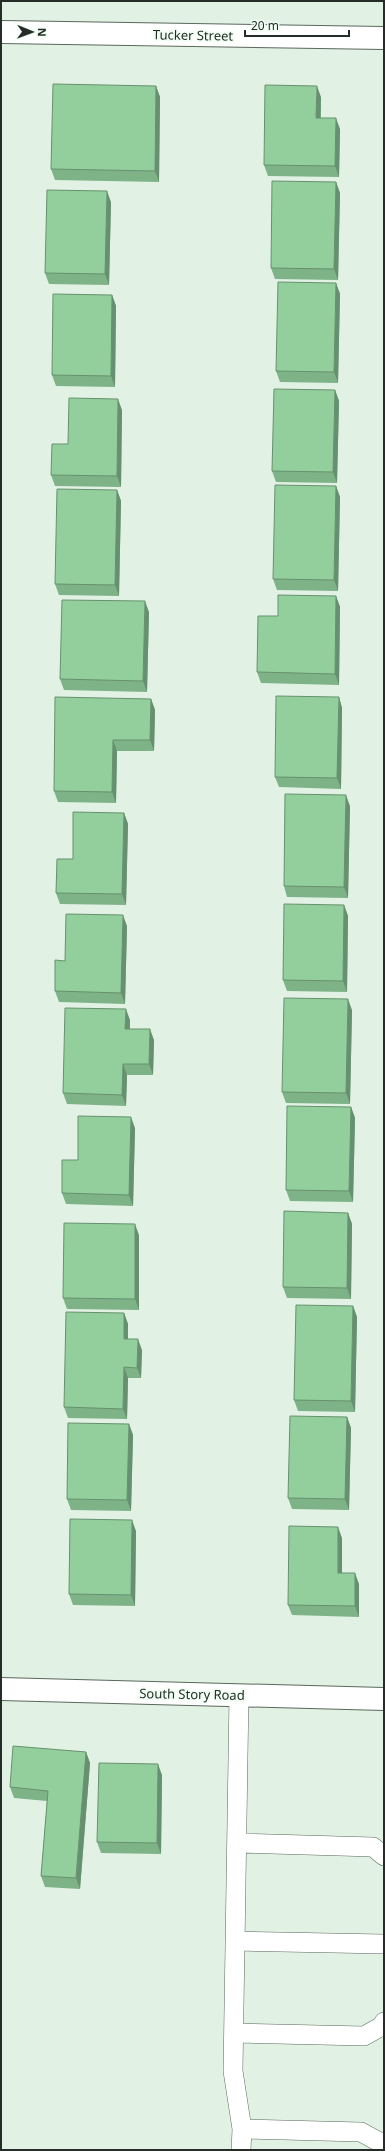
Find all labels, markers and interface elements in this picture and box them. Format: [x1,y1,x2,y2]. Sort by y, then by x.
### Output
north arrow [12,12,52,52]
scale bar [245,12,349,38]
text: 20 m [251,17,279,34]
street label: Tucker Street [153,25,234,45]
text: N [35,28,50,37]
street label: South Story Road [139,1684,245,1704]

